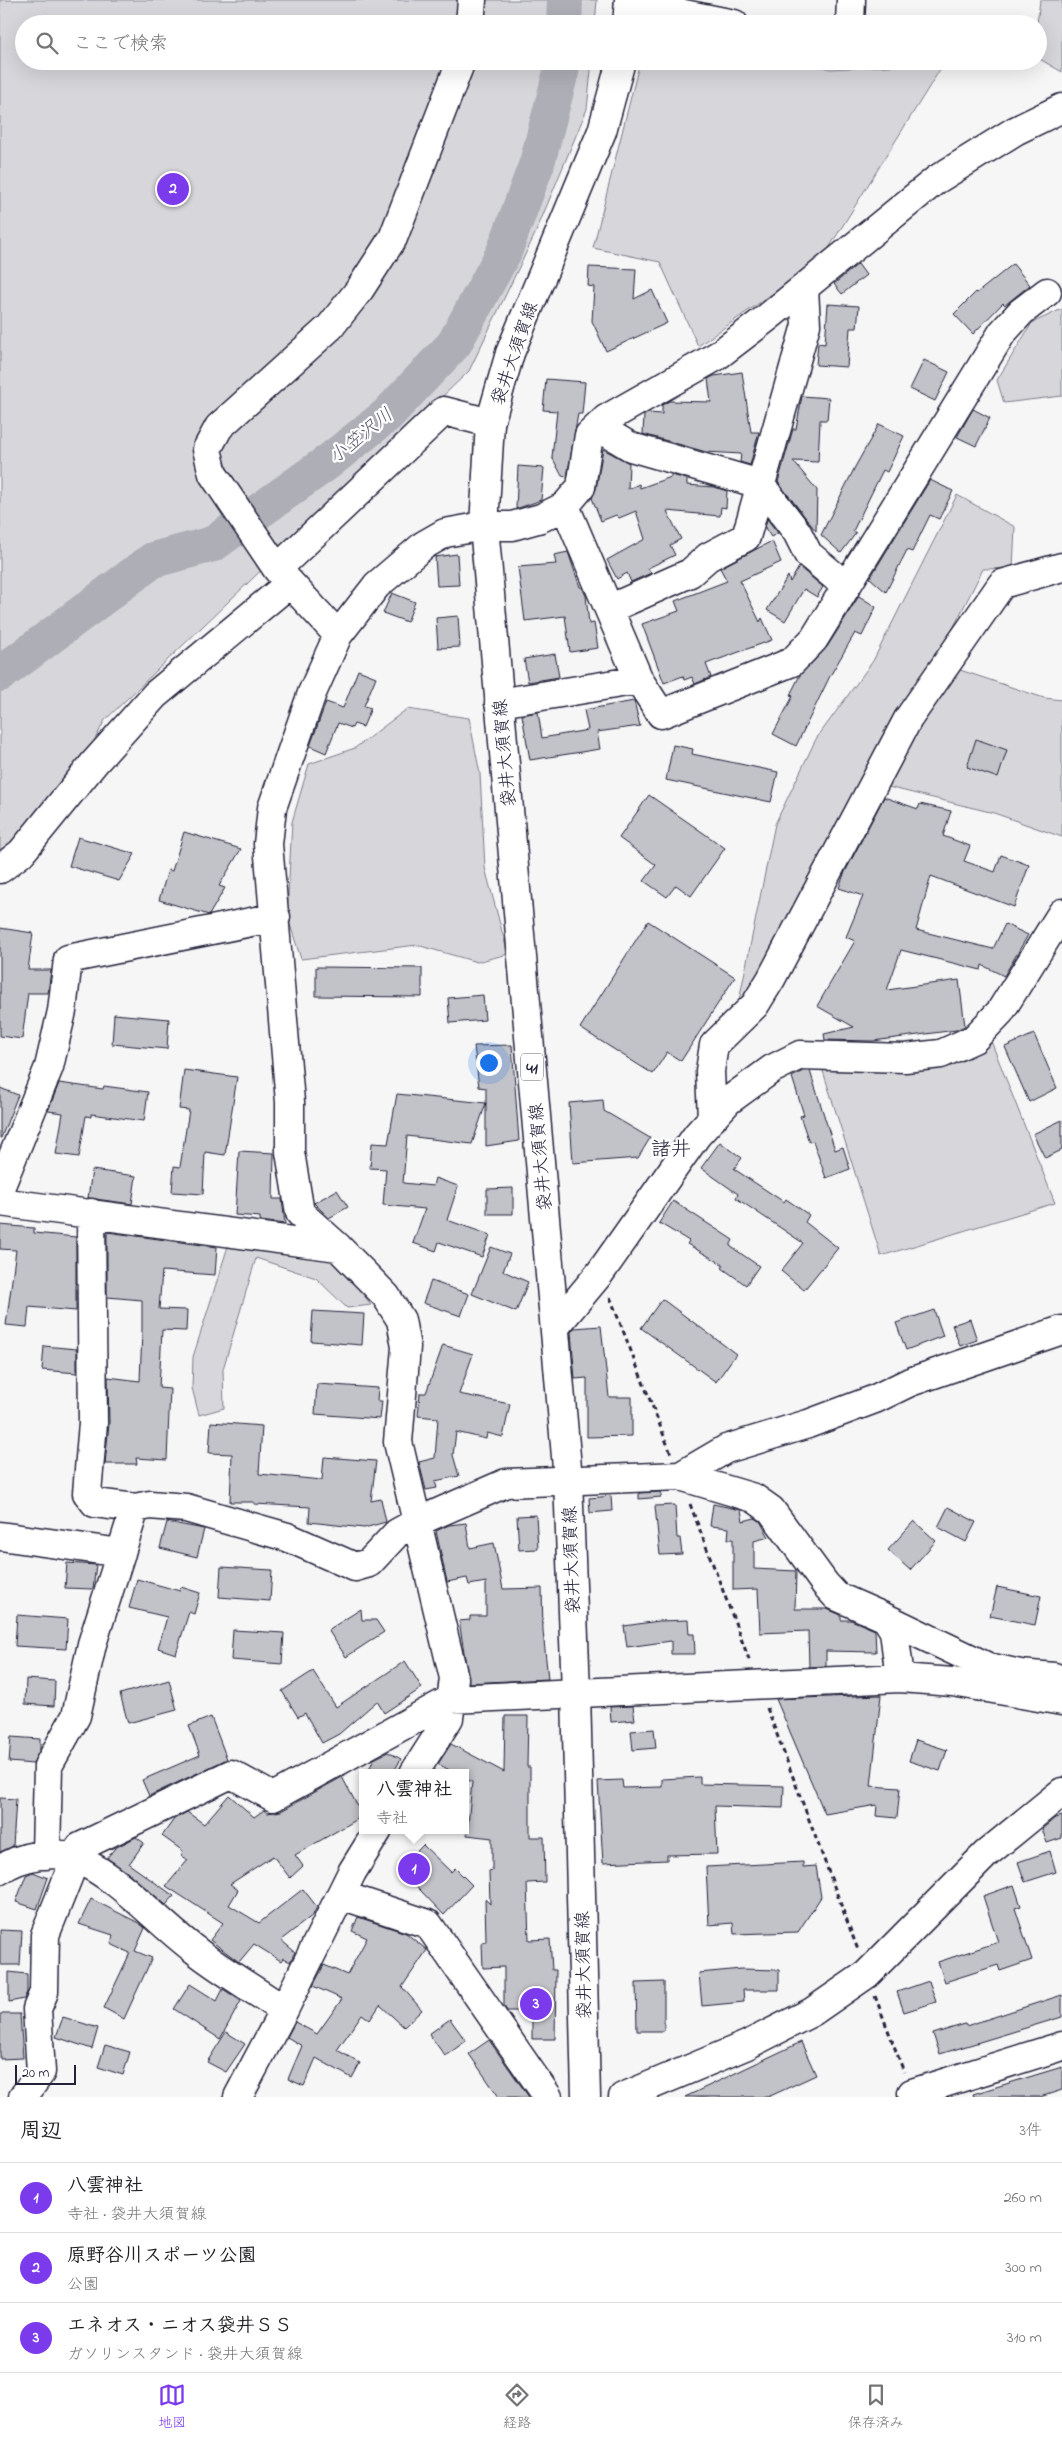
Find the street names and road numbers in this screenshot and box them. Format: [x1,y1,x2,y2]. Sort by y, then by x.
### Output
street label: 袋井大須賀線 [486,298,546,409]
street label: 袋井大須賀線 [488,698,524,808]
road number: 41 [521,1054,543,1080]
street label: 袋井大須賀線 [524,1102,560,1212]
street label: 袋井大須賀線 [558,1506,588,1614]
street label: 袋井大須賀線 [571,1911,599,2019]

